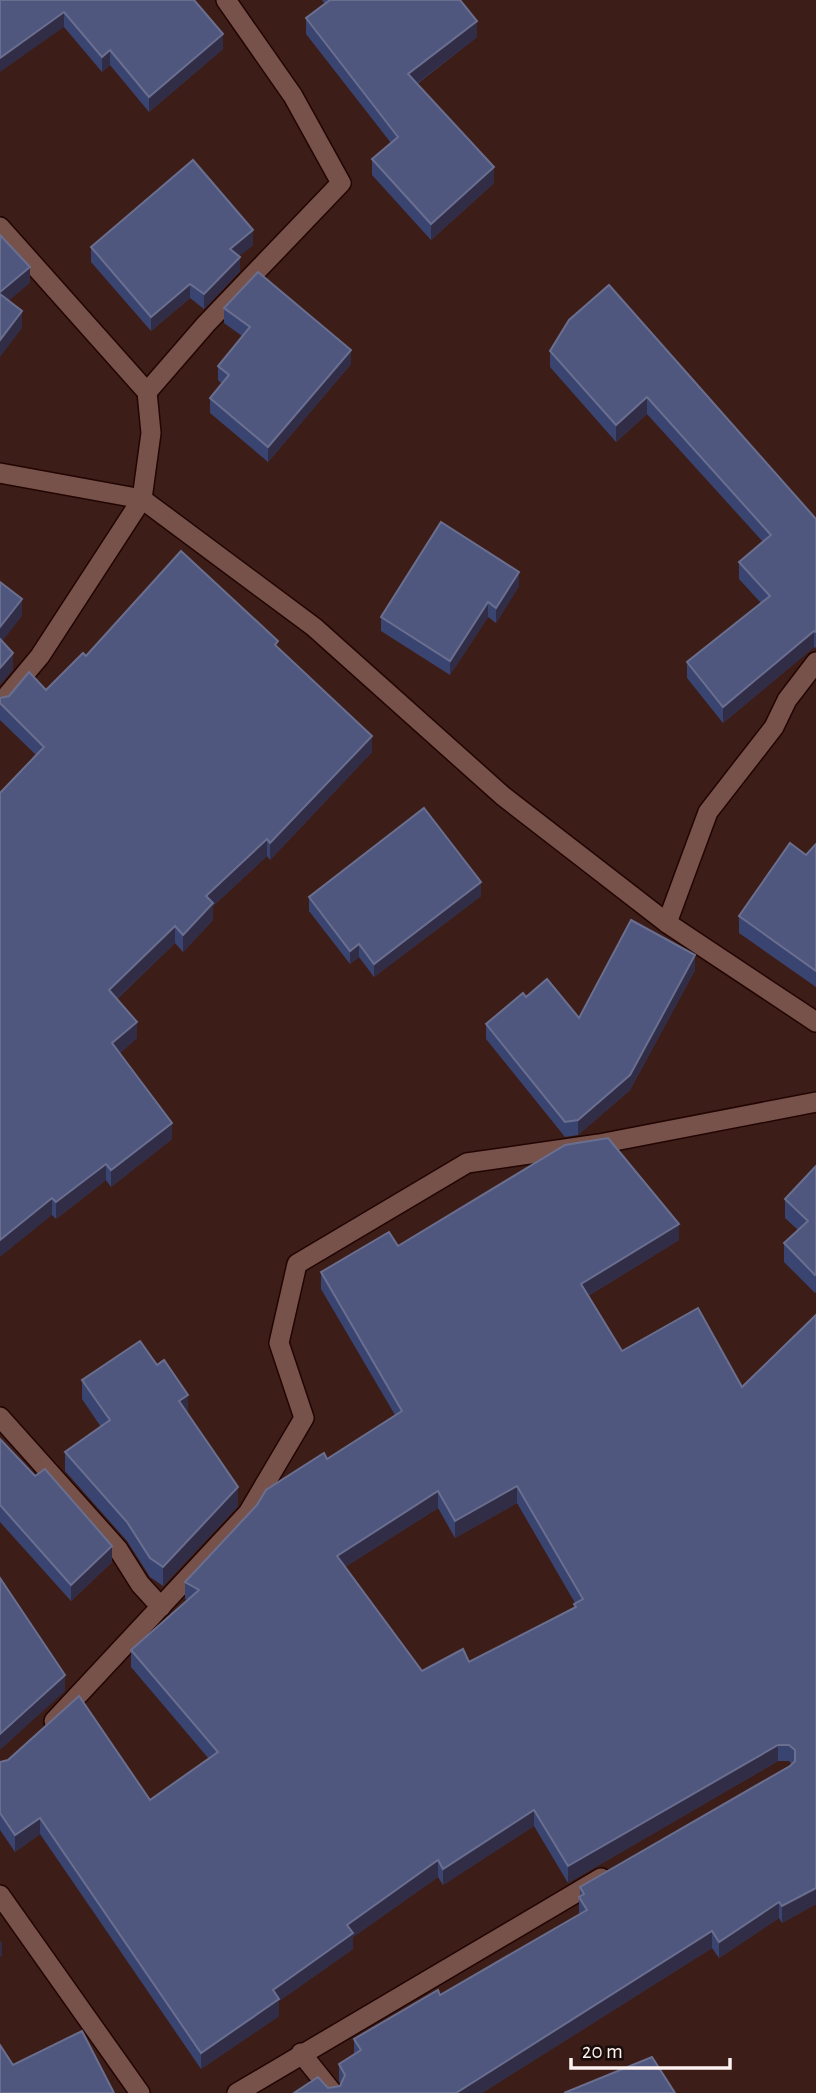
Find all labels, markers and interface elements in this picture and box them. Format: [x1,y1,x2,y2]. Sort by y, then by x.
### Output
scale bar [571,2026,730,2070]
text: 20 m [582,2041,623,2062]

